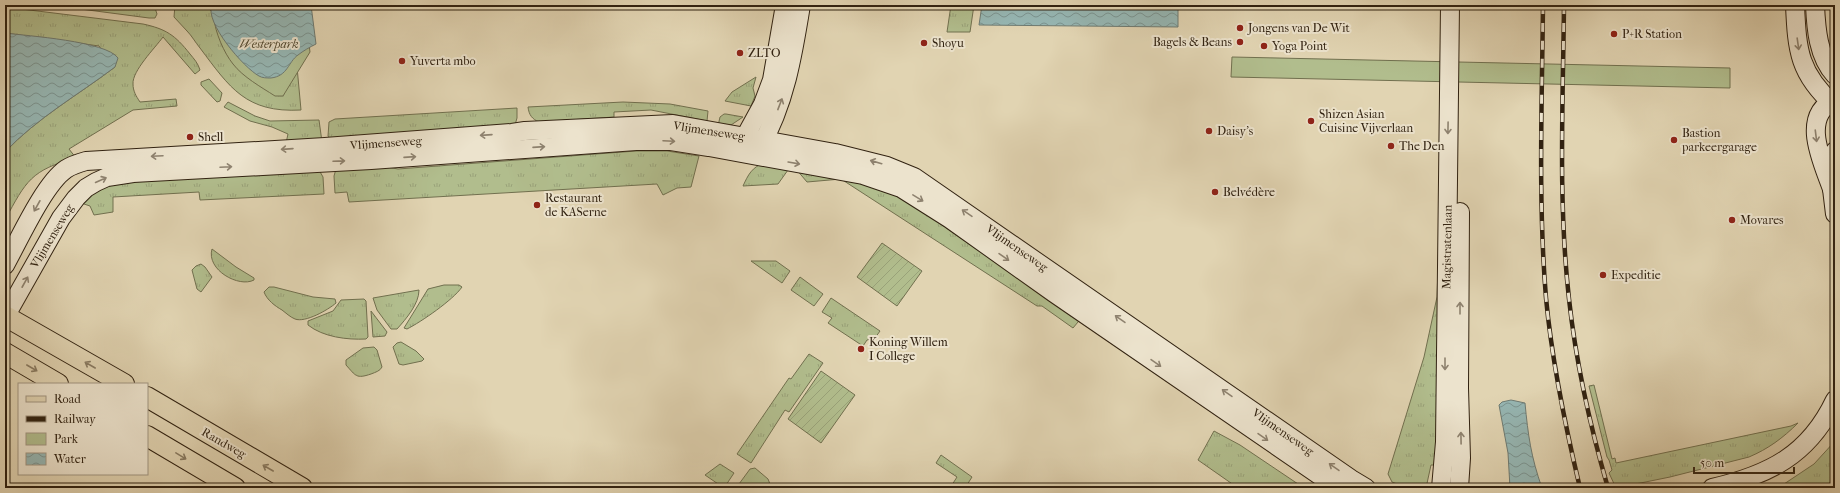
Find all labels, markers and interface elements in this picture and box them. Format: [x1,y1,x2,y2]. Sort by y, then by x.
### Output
place label: Jongens van De Wit [1247,21,1350,35]
marker: Jongens van De Wit [1235,23,1245,33]
place label: P+R Station [1622,27,1682,41]
marker: P+R Station [1609,29,1619,39]
place label: Bagels & Beans [1153,35,1233,49]
place label: Shoyu [932,36,964,50]
park label: Westerpark [240,37,298,51]
marker: Bagels & Beans [1235,37,1245,47]
one-way arrow [1794,37,1802,50]
marker: Shoyu [919,38,929,48]
place label: Yoga Point [1271,39,1328,53]
marker: Yoga Point [1259,41,1269,51]
place label: ZLTO [748,46,780,60]
marker: ZLTO [735,48,745,58]
place label: Yuverta mbo [409,54,476,68]
marker: Yuverta mbo [397,56,407,66]
one-way arrow [776,99,784,111]
place label: Shizen Asian Cuisine Vijverlaan [1319,107,1413,135]
marker: Shizen Asian Cuisine Vijverlaan [1306,116,1316,126]
street label: Vlijmenseweg [671,118,746,144]
one-way arrow [1444,121,1452,134]
place label: Daisy's [1217,124,1254,138]
marker: Daisy's [1204,126,1214,136]
place label: Bastion parkeergarage [1681,126,1757,154]
one-way arrow [1812,129,1820,142]
place label: Shell [198,130,224,144]
marker: Shell [185,132,195,142]
one-way arrow [480,132,493,139]
street label: Vlijmenseweg [349,133,423,153]
marker: Bastion parkeergarage [1669,135,1679,145]
one-way arrow [662,138,675,145]
place label: The Den [1399,139,1445,153]
marker: The Den [1386,141,1396,151]
one-way arrow [532,144,545,151]
one-way arrow [281,146,294,153]
one-way arrow [151,152,164,160]
one-way arrow [403,153,416,160]
one-way arrow [332,157,345,165]
one-way arrow [870,158,883,166]
one-way arrow [787,159,800,167]
one-way arrow [219,164,232,171]
one-way arrow [95,176,107,183]
place label: Belvédère [1223,185,1275,199]
marker: Belvédère [1210,187,1220,197]
place label: Restaurant de KASerne [545,191,607,219]
one-way arrow [912,195,924,203]
one-way arrow [33,200,41,212]
marker: Restaurant de KASerne [532,200,542,210]
street label: Vlijmenseweg [27,201,77,271]
street label: Magistratenlaan [1439,205,1455,289]
one-way arrow [962,209,973,217]
place label: Movares [1740,213,1784,227]
marker: Movares [1727,215,1737,225]
street label: Vlijmenseweg [983,221,1051,275]
one-way arrow [998,253,1009,262]
place label: Expeditie [1611,268,1661,282]
marker: Expeditie [1598,270,1608,280]
one-way arrow [21,276,29,288]
one-way arrow [1456,302,1464,315]
one-way arrow [1115,315,1126,323]
place label: Koning Willem I College [869,335,948,363]
marker: Koning Willem I College [856,344,866,354]
one-way arrow [1441,357,1449,370]
one-way arrow [1150,359,1161,367]
one-way arrow [84,360,96,368]
one-way arrow [26,365,38,373]
legend [18,383,148,475]
one-way arrow [1222,389,1233,397]
text: Road [54,392,81,406]
street label: Vlijmenseweg [1249,405,1317,459]
text: Railway [54,412,96,426]
street label: Randweg [199,425,249,462]
text: Park [54,432,79,446]
one-way arrow [1457,432,1465,445]
one-way arrow [1257,433,1268,441]
scale bar [1694,449,1794,475]
text: Water [53,452,87,466]
one-way arrow [175,452,187,460]
text: 50 m [1700,456,1724,470]
one-way arrow [1328,463,1339,471]
one-way arrow [262,464,274,472]

